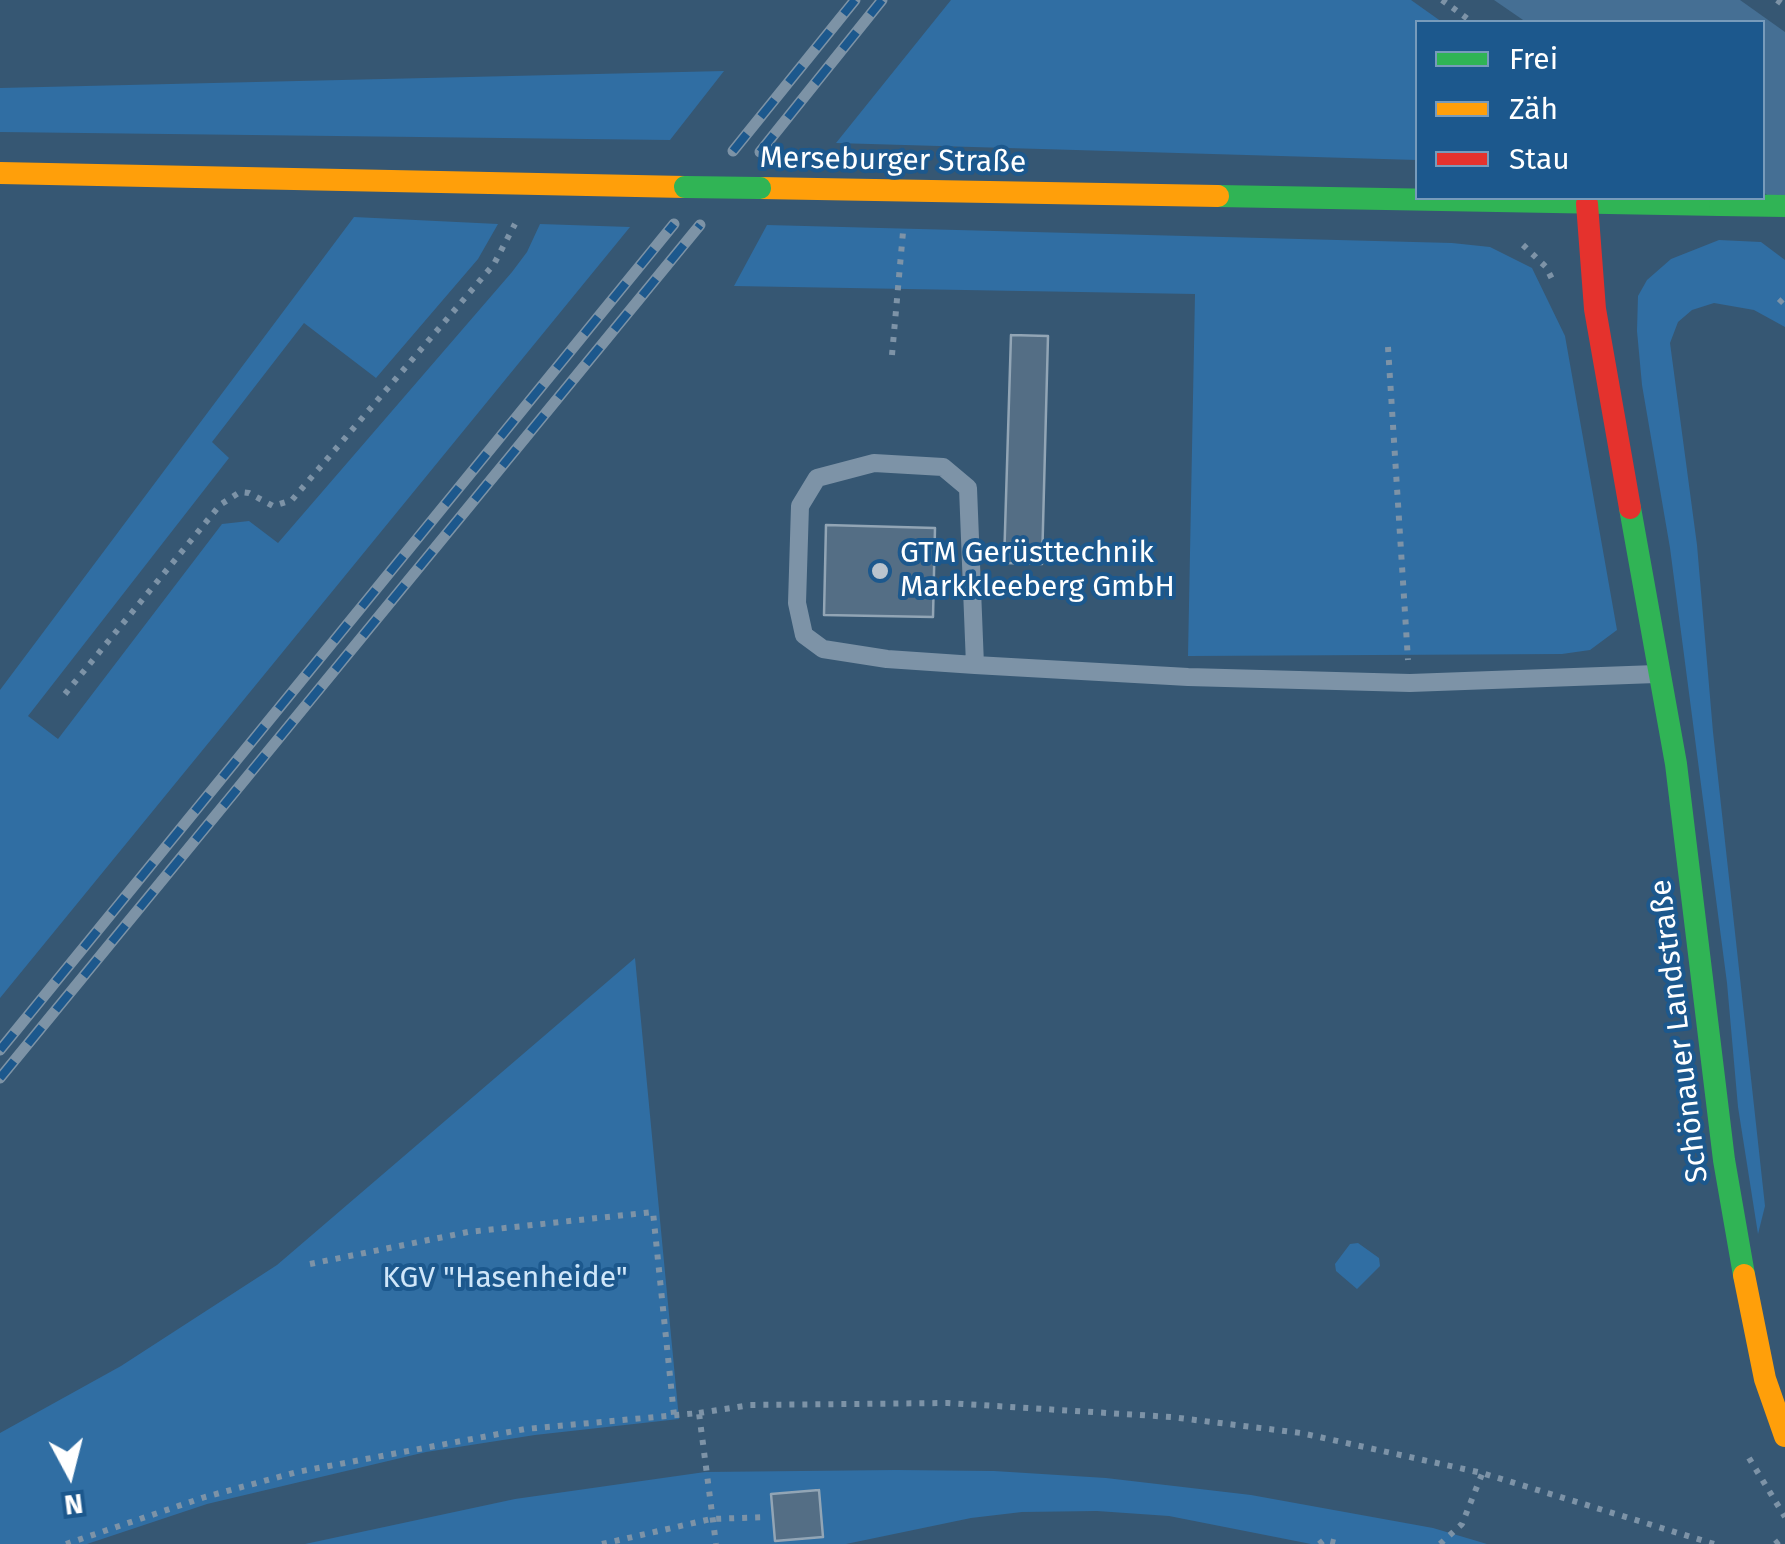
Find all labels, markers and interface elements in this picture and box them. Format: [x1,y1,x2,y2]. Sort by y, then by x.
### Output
legend [1415,20,1765,200]
text: Frei [1509,41,1558,77]
text: Zäh [1509,91,1558,127]
street label: Merseburger Straße [759,141,1027,181]
text: Stau [1509,141,1570,177]
place label: GTM Gerüsttechnik Markkleeberg GmbH [900,536,1175,606]
marker: GTM Gerüsttechnik Markkleeberg GmbH [869,560,891,582]
street label: Schönauer Landstraße [1644,877,1716,1185]
park label: KGV "Hasenheide" [382,1261,628,1297]
north arrow [20,1424,120,1524]
text: N [62,1487,85,1522]

